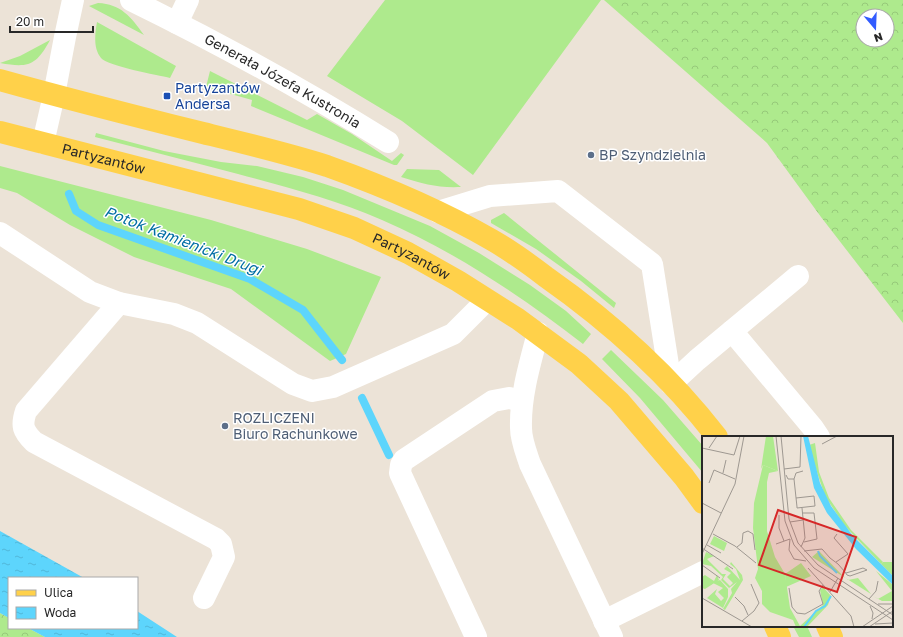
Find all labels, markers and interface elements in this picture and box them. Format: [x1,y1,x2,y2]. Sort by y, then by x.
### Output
scale bar [10,8,93,34]
north arrow [855,8,895,48]
text: 20 m [16,14,44,29]
street label: Generała Józefa Kustronia [202,30,364,131]
text: N [872,30,884,45]
place label: Partyzantów Andersa [175,79,260,112]
marker: Partyzantów Andersa [162,91,172,101]
street label: Partyzantów [60,139,147,177]
place label: BP Szyndzielnia [599,146,706,163]
marker: BP Szyndzielnia [586,150,596,160]
water label: Potok Kamienicki Drugi [102,202,266,280]
street label: Partyzantów [370,229,454,283]
place label: ROZLICZENI Biuro Rachunkowe [233,409,358,442]
marker: ROZLICZENI Biuro Rachunkowe [220,421,230,431]
inset map [702,436,893,627]
legend [8,577,138,629]
text: Ulica [44,585,73,600]
text: Woda [44,605,76,620]

